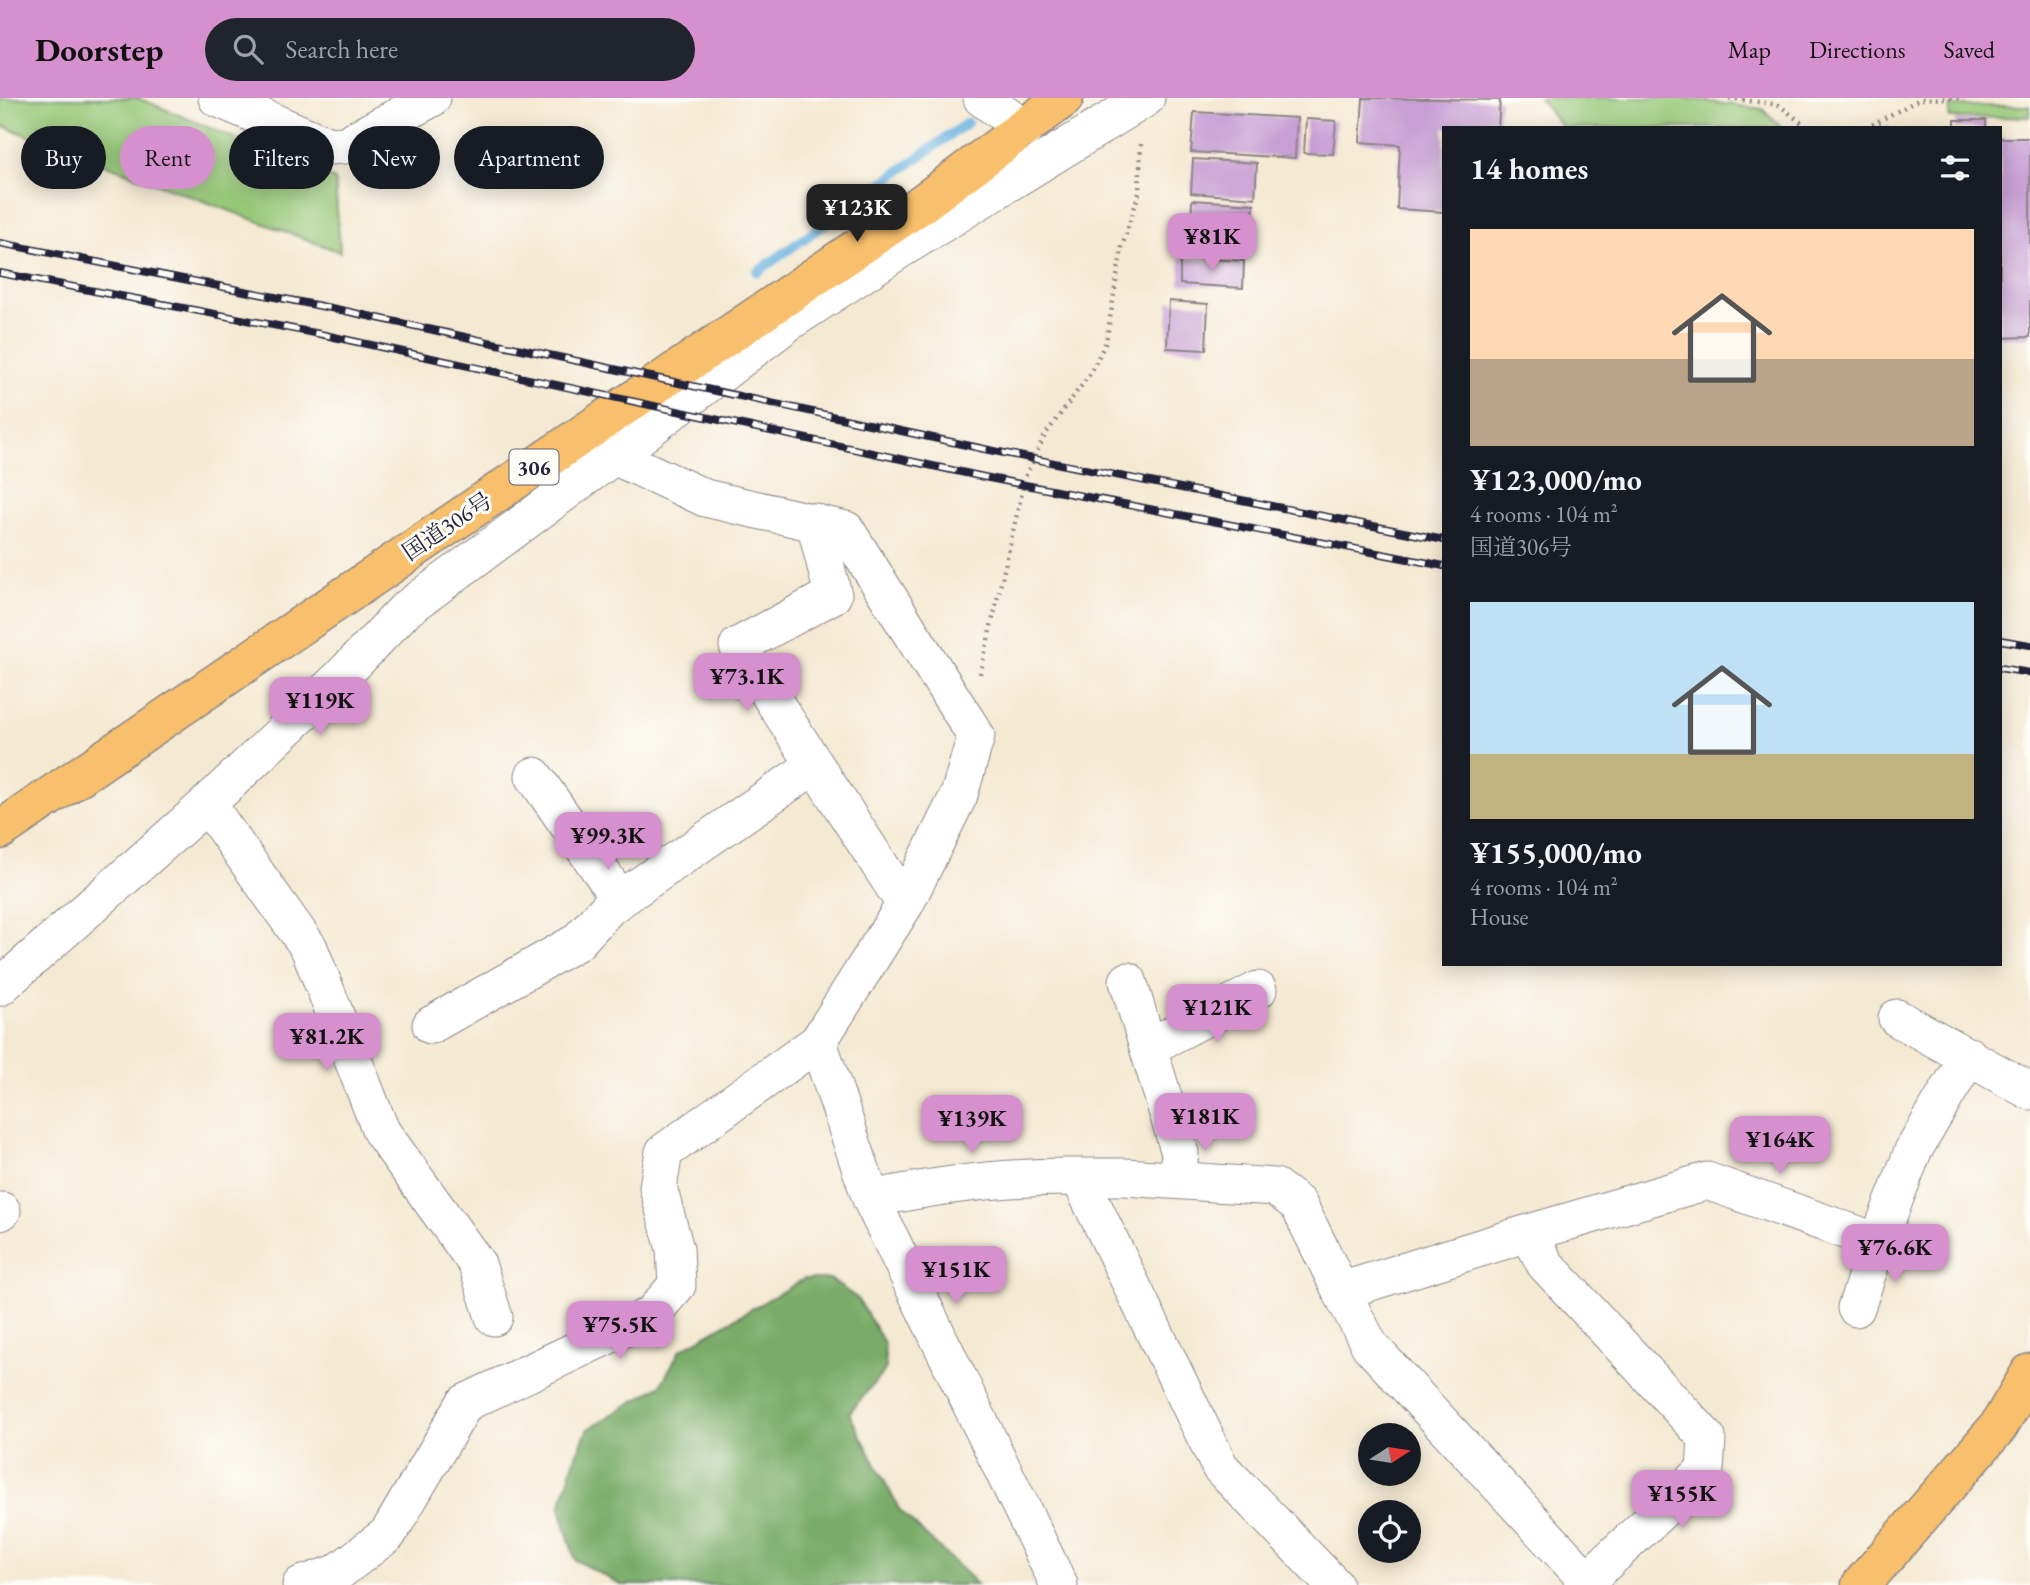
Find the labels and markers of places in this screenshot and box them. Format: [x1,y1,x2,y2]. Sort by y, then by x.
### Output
pin: ¥123K [808,184,906,244]
pin: ¥81K [1171,214,1253,273]
pin: ¥73.1K [690,654,804,713]
pin: ¥119K [271,678,369,737]
pin: ¥99.3K [551,812,665,872]
pin: ¥121K [1168,984,1266,1044]
pin: ¥81.2K [270,1014,384,1073]
pin: ¥181K [1156,1094,1254,1153]
pin: ¥139K [923,1096,1021,1155]
pin: ¥164K [1731,1116,1829,1176]
pin: ¥76.6K [1838,1224,1952,1284]
pin: ¥151K [907,1246,1005,1306]
pin: ¥75.5K [563,1302,677,1361]
pin: ¥155K [1633,1470,1731,1530]

